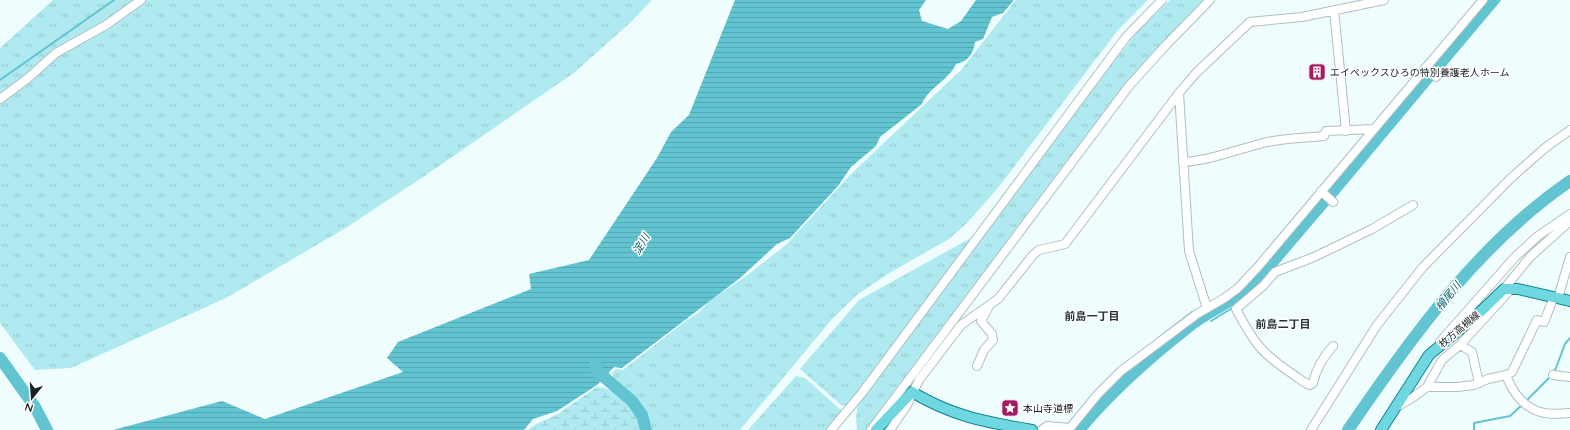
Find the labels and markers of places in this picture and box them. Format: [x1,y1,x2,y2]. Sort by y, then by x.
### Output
building icon: エイぺックスひろの特別養護老人ホーム [1307,62,1327,82]
place label: エイぺックスひろの特別養護老人ホーム [1330,66,1509,79]
place icon: 本山寺道標 [1000,398,1020,418]
place label: 本山寺道標 [1023,402,1073,415]

